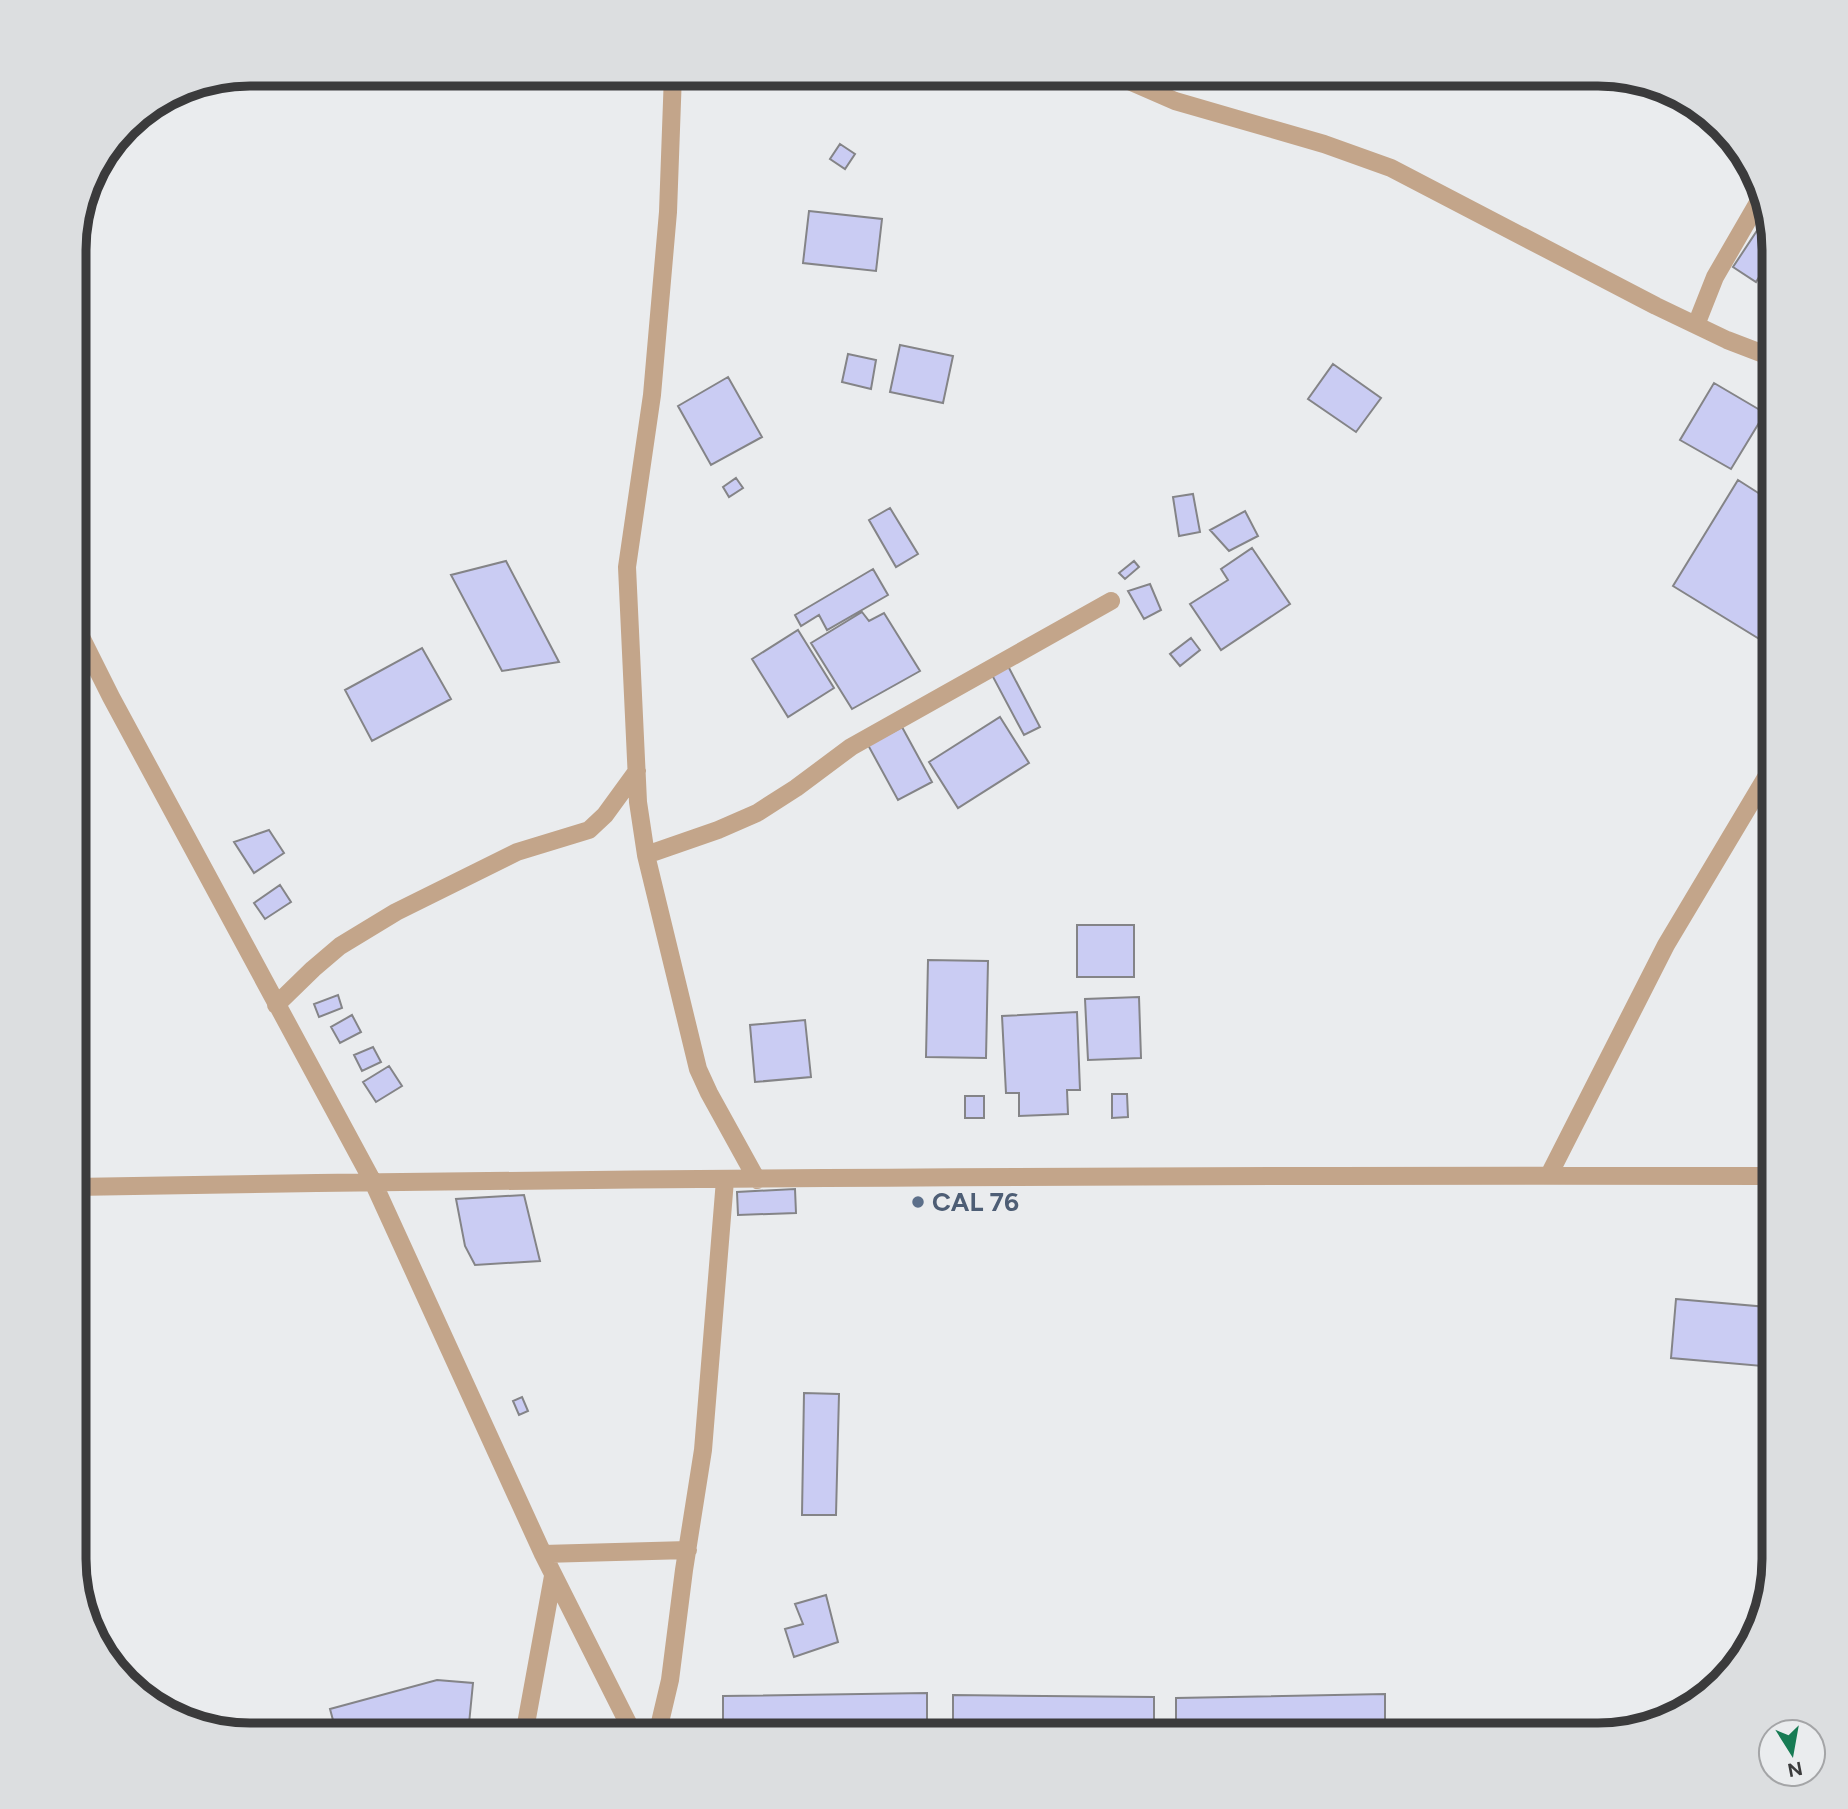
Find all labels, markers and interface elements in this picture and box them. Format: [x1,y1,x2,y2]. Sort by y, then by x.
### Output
place label: CAL 76 [932,1186,1019,1218]
marker: CAL 76 [910,1194,926,1210]
north arrow [1757,1718,1827,1788]
text: N [1786,1757,1805,1782]

